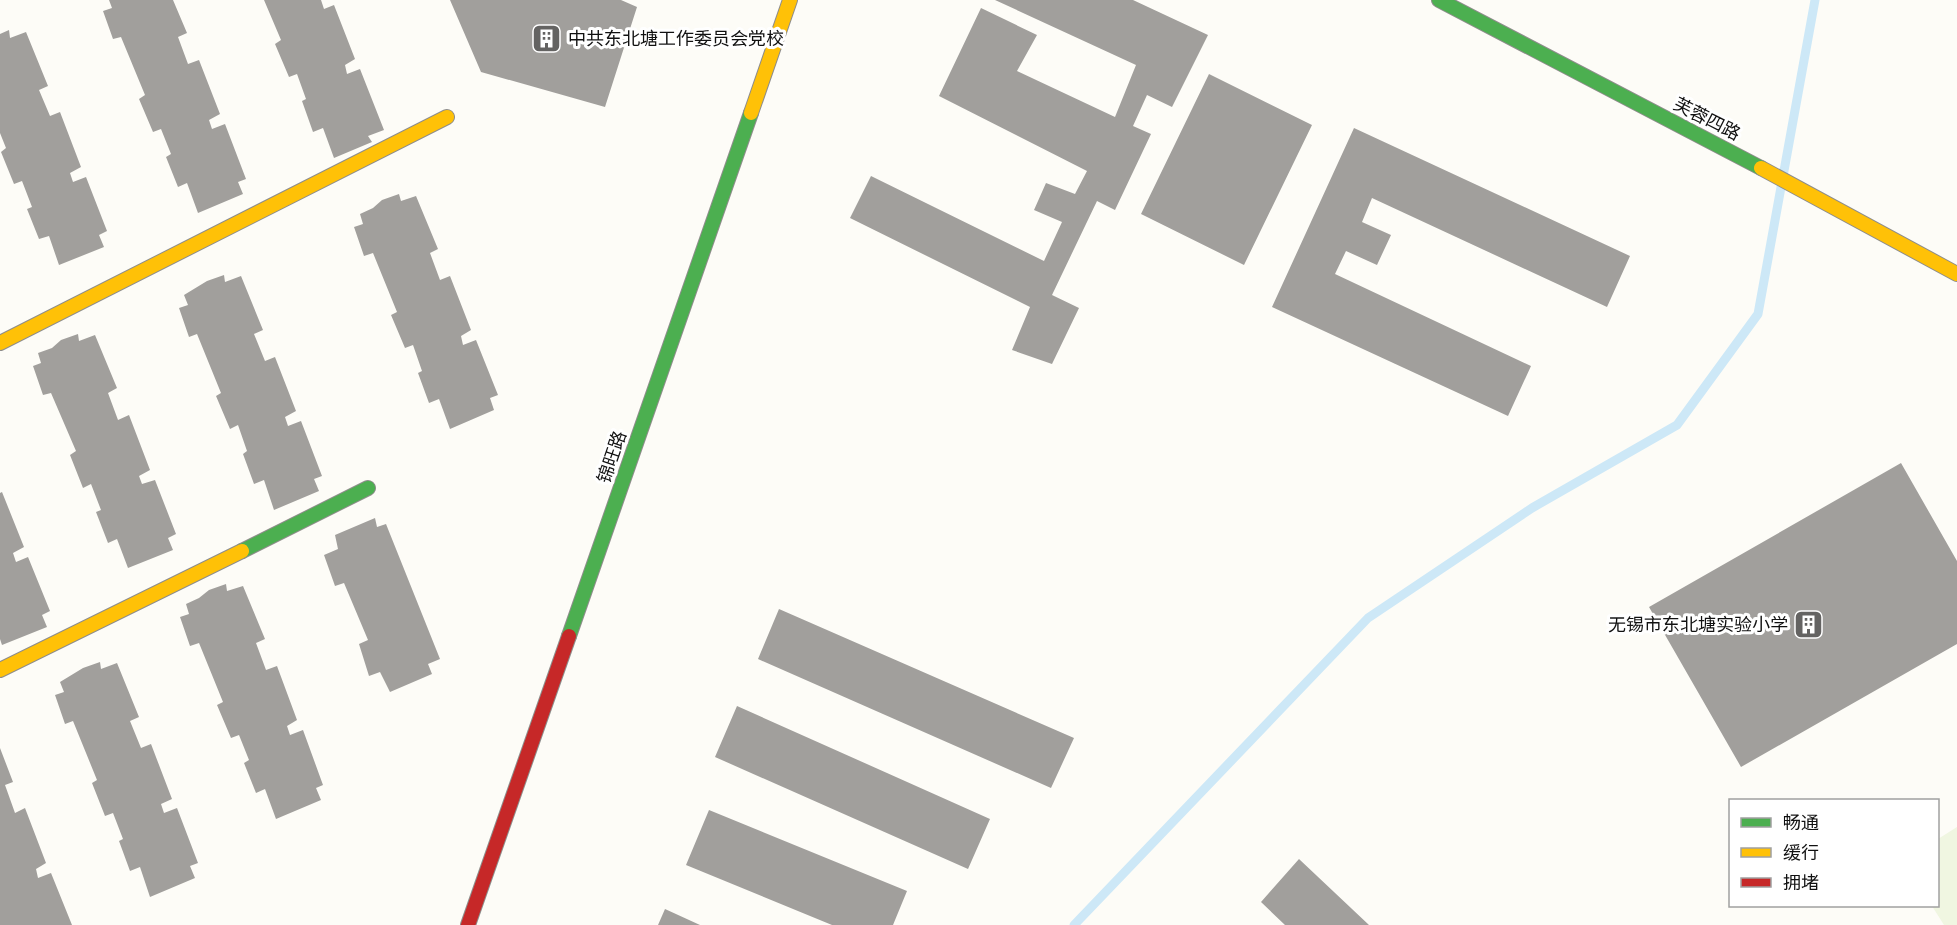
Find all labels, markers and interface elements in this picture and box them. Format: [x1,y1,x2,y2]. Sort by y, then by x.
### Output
building icon: 中共东北塘工作委员会党校 [531,23,563,55]
place label: 中共东北塘工作委员会党校 [568,28,784,50]
street label: 芙蓉四路 [1670,93,1744,145]
street label: 锦旺路 [593,428,631,486]
building icon: 无锡市东北塘实验小学 [1793,609,1825,641]
place label: 无锡市东北塘实验小学 [1608,614,1788,636]
legend [1729,799,1939,907]
text: 畅通 [1783,812,1819,834]
text: 缓行 [1783,842,1819,864]
text: 拥堵 [1783,872,1819,894]

